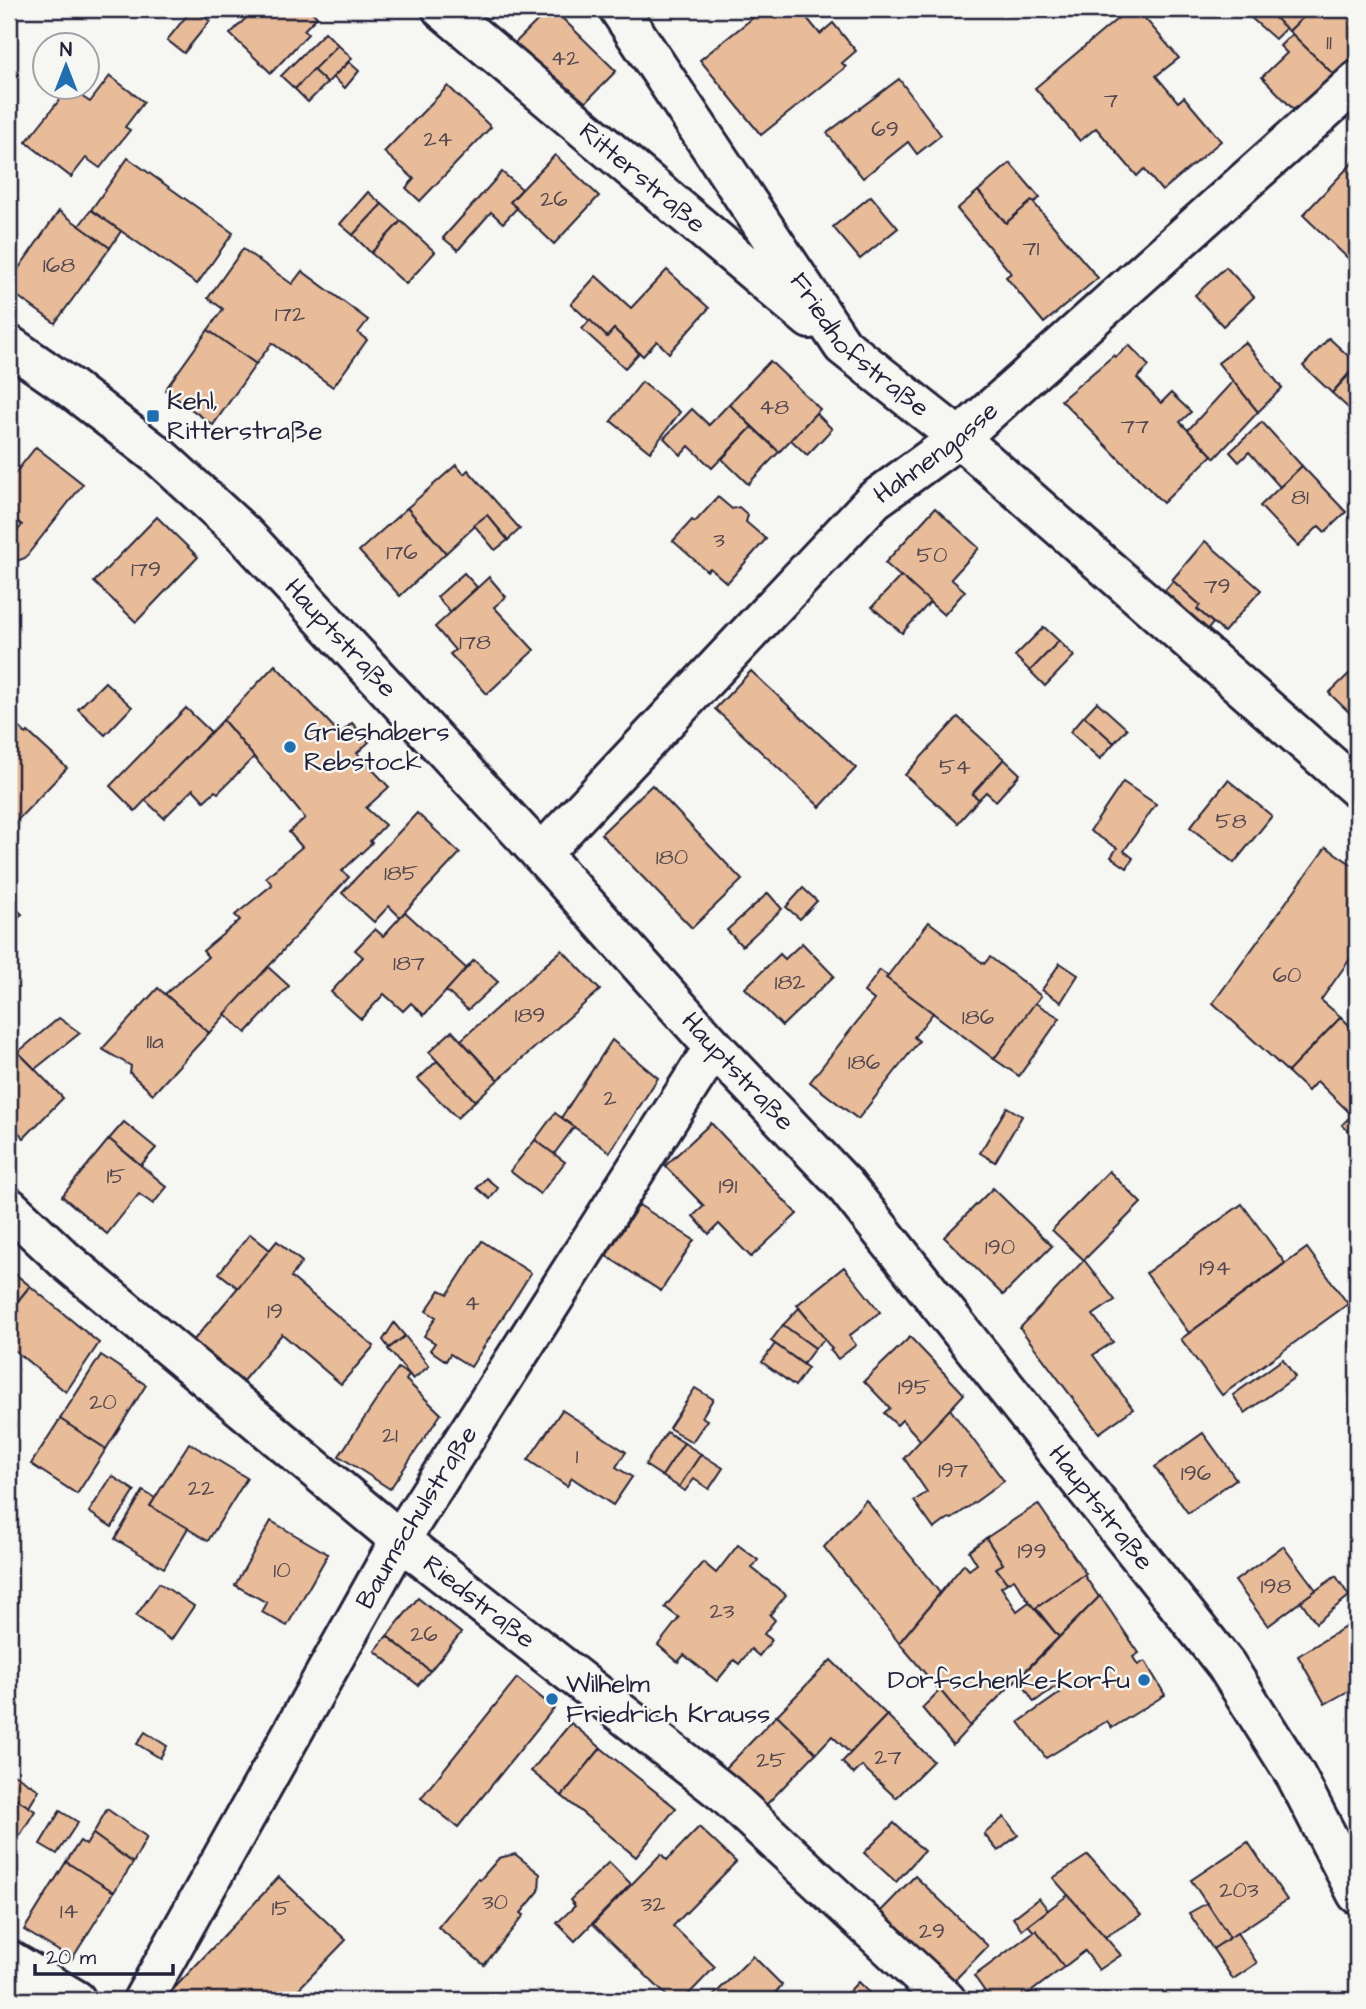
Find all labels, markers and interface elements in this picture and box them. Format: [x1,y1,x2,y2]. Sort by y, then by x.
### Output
house number: 11 [1326,26,1332,58]
north arrow [32,32,102,102]
text: N [60,37,72,64]
house number: 42 [551,42,579,74]
house number: 7 [1104,84,1118,116]
house number: 69 [871,113,899,145]
street label: Ritterstraße [571,114,714,242]
house number: 24 [424,123,453,155]
house number: 26 [540,183,568,215]
house number: 71 [1022,232,1040,264]
house number: 168 [43,249,75,281]
street label: Friedhofstraße [781,265,937,426]
house number: 172 [275,298,305,330]
place label: Kehl, Ritterstraße [167,383,323,449]
house number: 48 [759,391,789,423]
street label: Hahnengasse [866,393,1006,512]
marker: Kehl, Ritterstraße [145,408,161,424]
house number: 77 [1121,410,1149,442]
house number: 81 [1291,481,1309,513]
house number: 3 [713,524,725,556]
house number: 176 [386,536,418,568]
house number: 50 [917,539,947,571]
house number: 179 [131,553,161,585]
house number: 79 [1203,570,1231,602]
street label: Hauptstraße [276,571,405,706]
house number: 178 [459,626,491,658]
place label: Grieshabers Rebstock [304,714,450,780]
marker: Grieshabers Rebstock [282,739,298,755]
house number: 54 [939,751,971,783]
house number: 58 [1215,805,1247,837]
house number: 180 [656,841,688,873]
house number: 185 [384,857,418,889]
house number: 187 [393,947,425,979]
house number: 60 [1273,959,1301,991]
house number: 182 [774,966,806,998]
house number: 189 [515,999,545,1031]
house number: 186 [962,1001,994,1033]
street label: Hauptstraße [673,1004,803,1139]
house number: 11a [146,1025,164,1057]
house number: 186 [848,1046,880,1078]
house number: 2 [603,1082,617,1114]
house number: 15 [106,1160,126,1192]
house number: 191 [719,1170,738,1202]
house number: 190 [985,1231,1015,1263]
house number: 194 [1199,1252,1231,1284]
house number: 4 [464,1287,480,1319]
house number: 19 [267,1295,283,1327]
house number: 195 [898,1371,930,1403]
house number: 20 [89,1386,117,1418]
street label: Baumschulstraße [347,1419,486,1615]
house number: 21 [382,1419,398,1451]
street label: Hauptstraße [1040,1437,1162,1578]
house number: 1 [576,1440,579,1472]
house number: 197 [938,1454,968,1486]
house number: 196 [1181,1457,1211,1489]
house number: 22 [188,1472,214,1504]
house number: 199 [1017,1535,1047,1567]
street label: Riedstraße [415,1546,543,1657]
house number: 10 [273,1554,291,1586]
house number: 198 [1261,1570,1292,1602]
house number: 23 [710,1595,735,1627]
house number: 26 [410,1618,438,1650]
place label: Dorfschenke-Korfu [888,1662,1130,1698]
place label: Wilhelm Friedrich Krauss [566,1666,770,1732]
marker: Dorfschenke-Korfu [1136,1672,1152,1688]
marker: Wilhelm Friedrich Krauss [544,1691,560,1707]
house number: 27 [874,1741,902,1773]
house number: 25 [756,1744,786,1776]
house number: 203 [1219,1874,1259,1906]
house number: 30 [482,1886,508,1918]
house number: 32 [641,1888,665,1920]
house number: 15 [271,1892,291,1924]
house number: 14 [60,1895,79,1927]
house number: 29 [919,1915,945,1947]
scale bar [35,1932,173,1976]
text: 20 m [46,1943,97,1972]

